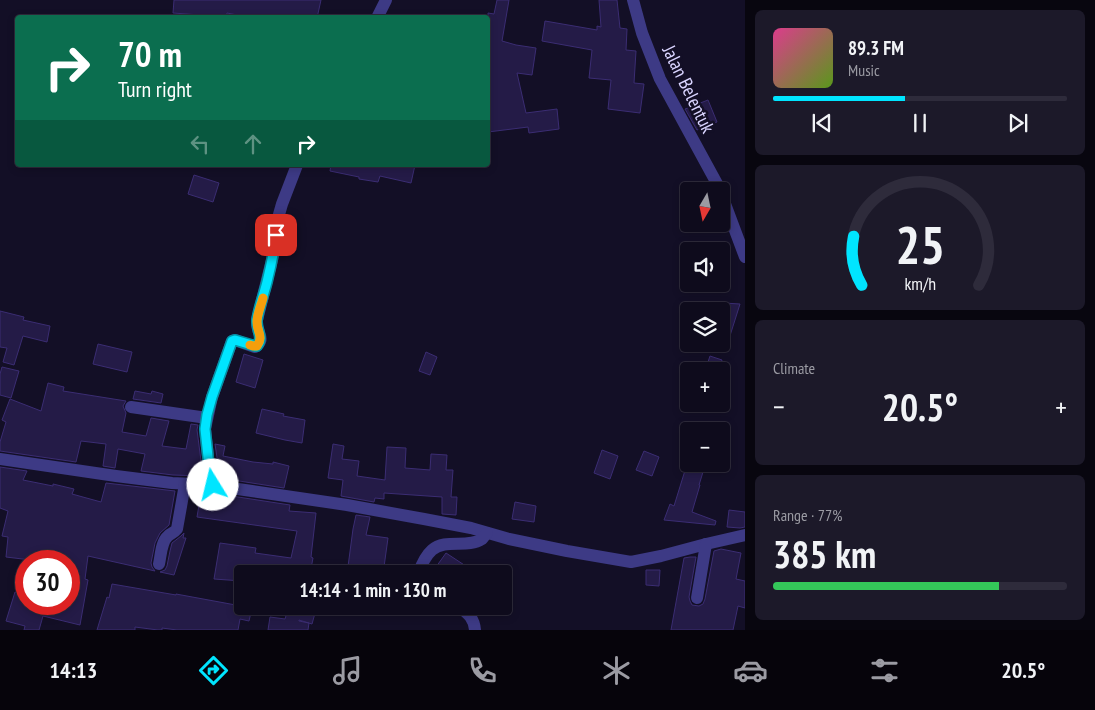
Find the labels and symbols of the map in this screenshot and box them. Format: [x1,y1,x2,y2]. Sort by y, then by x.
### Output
street label: Jalan Belentuk [657,40,721,137]
north arrow [680,182,730,232]
pin [255,214,297,256]
position arrow [186,458,238,510]
speed limit sign: 30 [15,550,80,615]

